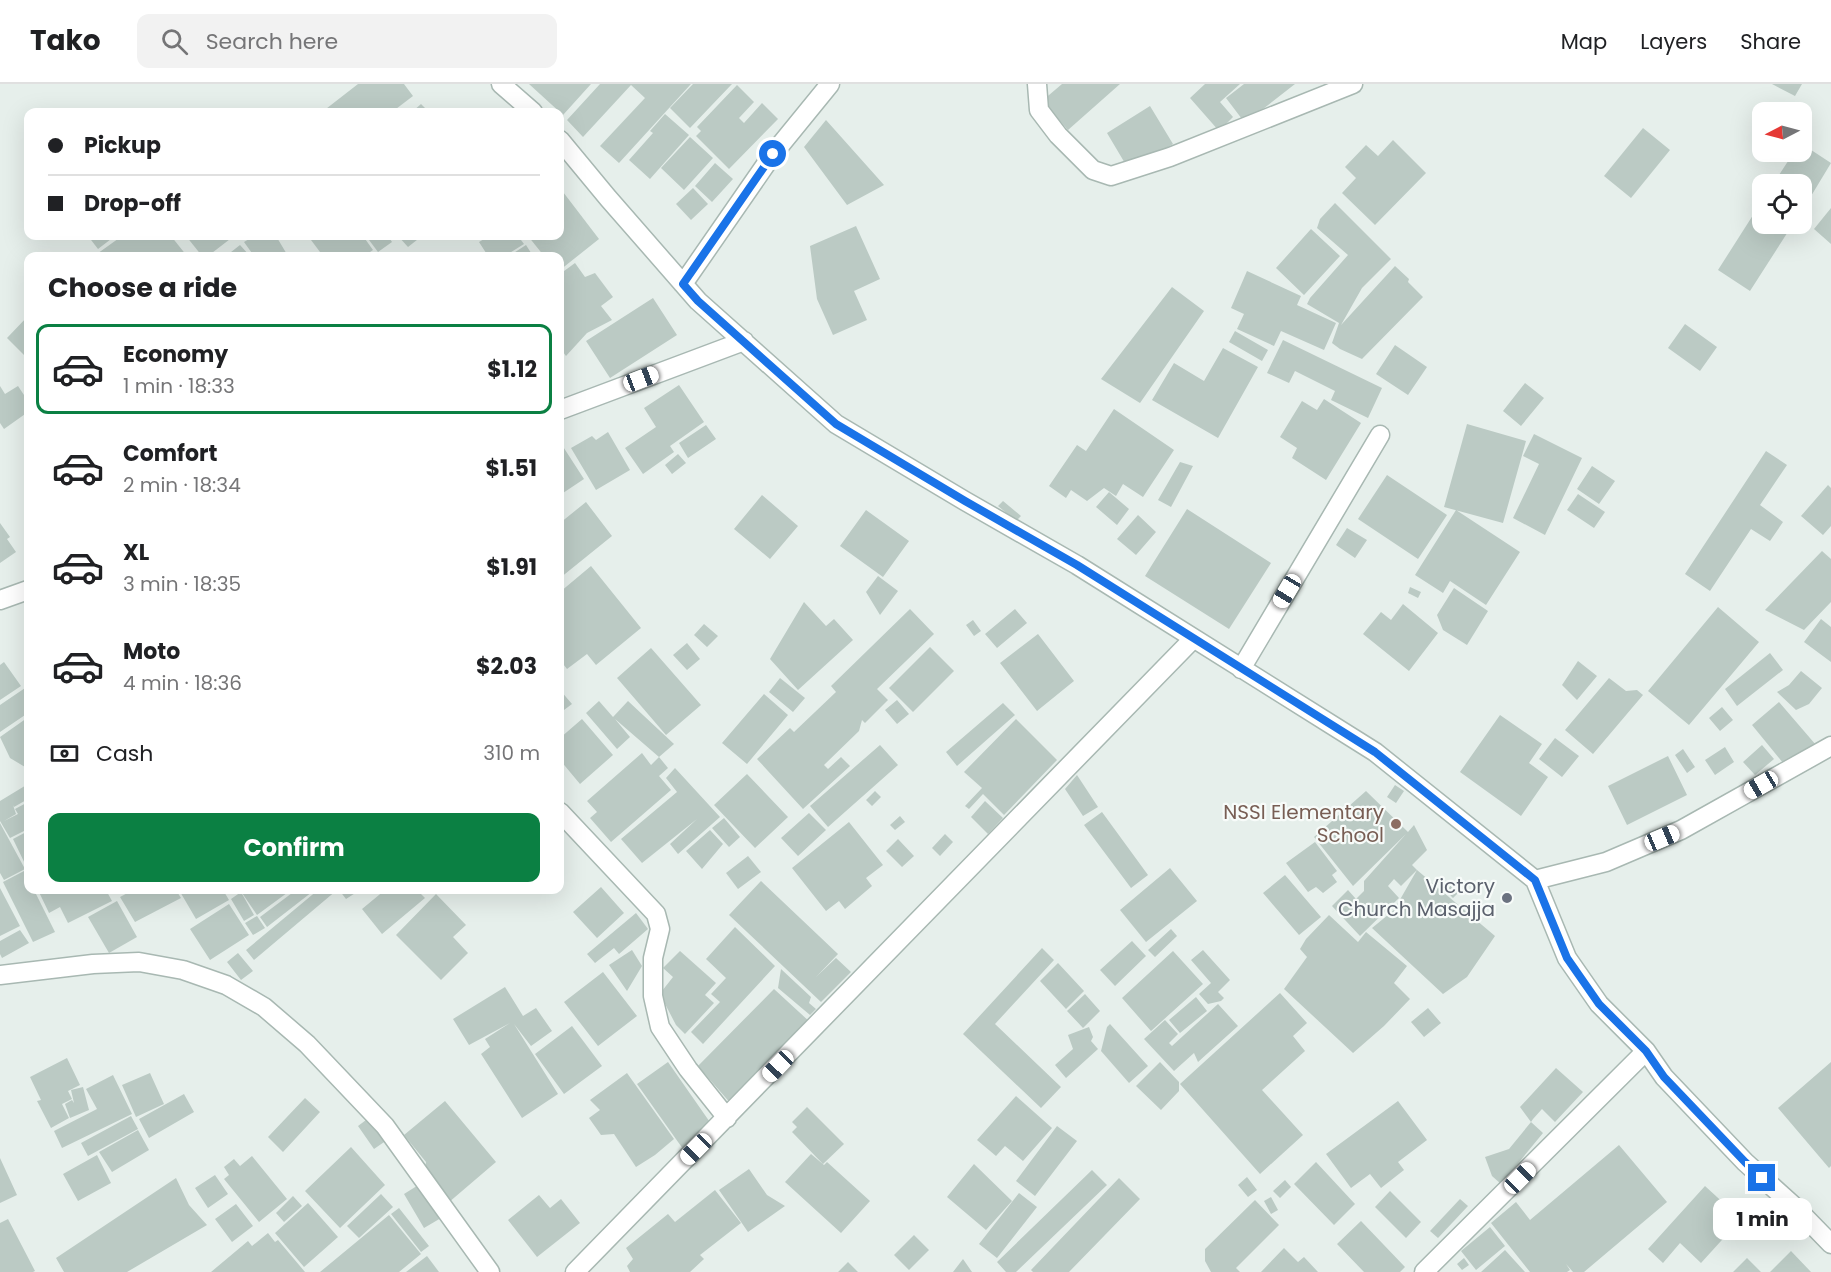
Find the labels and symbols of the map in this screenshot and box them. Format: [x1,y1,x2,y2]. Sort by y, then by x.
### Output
north arrow [1752,102,1812,162]
route start [759,140,786,167]
car [621,364,661,394]
car [1270,571,1304,611]
car [1741,768,1781,802]
place label: NSSI Elementary School [1223,798,1384,849]
marker: NSSI Elementary School [1389,817,1403,831]
car [1642,823,1682,853]
place label: Victory Church Masajja [1338,872,1495,923]
marker: Victory Church Masajja [1500,891,1514,905]
car [759,1047,797,1085]
car [677,1130,715,1168]
car [1501,1159,1539,1197]
route end [1748,1164,1775,1191]
callout: 1 min [1712,1199,1812,1241]

